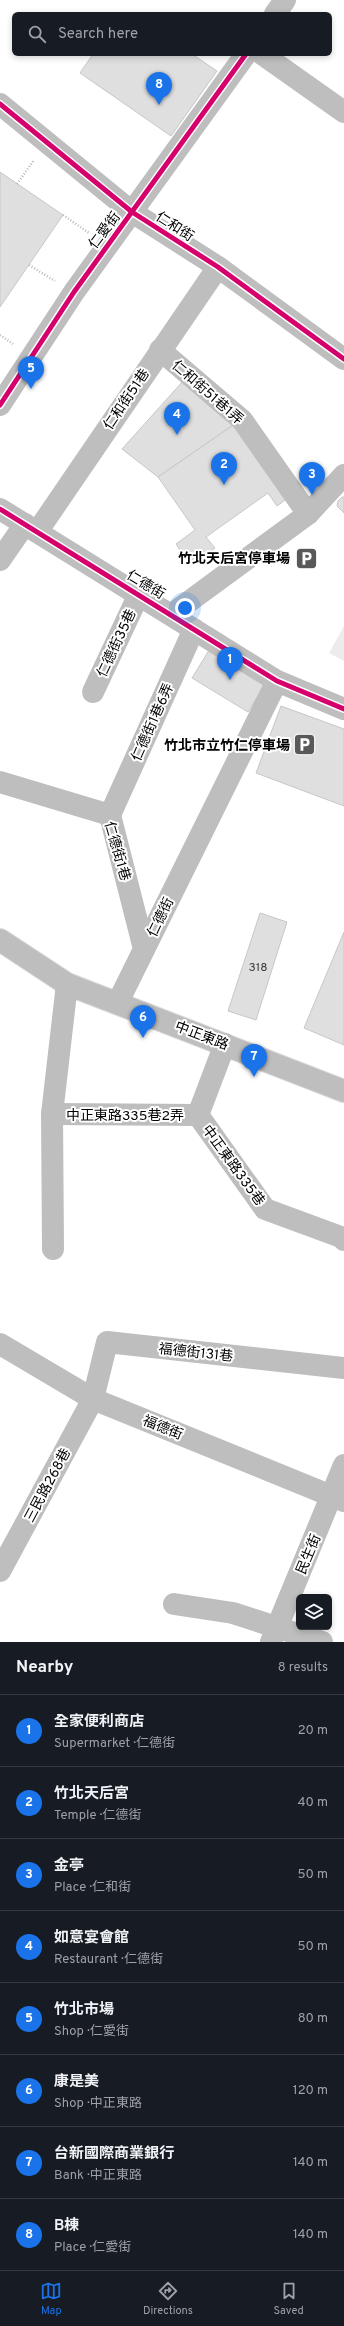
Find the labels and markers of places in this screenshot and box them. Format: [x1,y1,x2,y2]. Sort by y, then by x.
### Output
pin: 8 [146,72,172,105]
pin: 5 [18,356,44,389]
pin: 4 [164,402,190,435]
pin: 2 [211,452,237,485]
pin: 3 [299,462,325,495]
parking icon: 竹北天后宮停車場 [293,545,319,571]
place label: 竹北天后宮停車場 [178,550,290,568]
pin: 1 [217,647,243,680]
parking icon: 竹北市立竹仁停車場 [292,732,318,758]
place label: 竹北市立竹仁停車場 [164,737,290,755]
pin: 6 [130,1005,156,1038]
pin: 7 [241,1044,267,1077]

